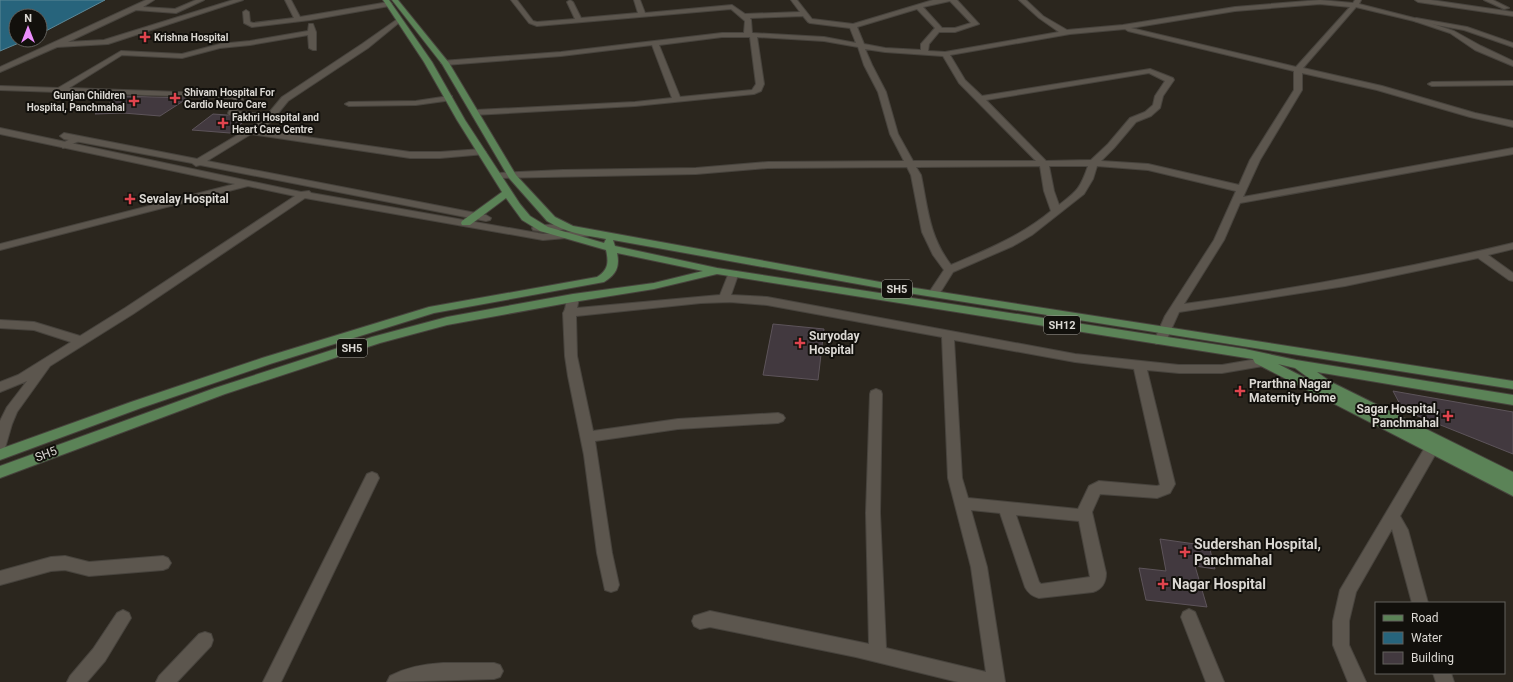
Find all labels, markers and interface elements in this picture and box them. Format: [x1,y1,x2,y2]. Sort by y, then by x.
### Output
north arrow [8,8,48,48]
text: N [24,12,32,25]
marker: Krishna Hospital [139,31,151,43]
place label: Krishna Hospital [154,32,229,43]
place label: Shivam Hospital For Cardio Neuro Care [184,87,275,110]
place label: Gunjan Children Hospital, Panchmahal [27,90,125,114]
marker: Shivam Hospital For Cardio Neuro Care [169,92,181,104]
marker: Gunjan Children Hospital, Panchmahal [128,95,140,107]
place label: Fakhri Hospital and Heart Care Centre [232,112,319,135]
marker: Fakhri Hospital and Heart Care Centre [217,117,229,129]
place label: Sevalay Hospital [139,192,229,206]
marker: Sevalay Hospital [124,193,136,205]
road number: SH5 [882,280,912,298]
road number: SH12 [1044,316,1080,334]
place label: Suryoday Hospital [809,329,860,357]
marker: Suryoday Hospital [794,337,806,349]
road number: SH5 [337,339,367,357]
place label: Prarthna Nagar Maternity Home [1249,377,1336,405]
marker: Prarthna Nagar Maternity Home [1234,385,1246,397]
place label: Sagar Hospital, Panchmahal [1357,402,1439,430]
marker: Sagar Hospital, Panchmahal [1442,410,1454,422]
street label: SH5 [33,443,59,465]
place label: Sudershan Hospital, Panchmahal [1194,536,1321,568]
marker: Sudershan Hospital, Panchmahal [1179,546,1191,558]
place label: Nagar Hospital [1172,576,1266,592]
marker: Nagar Hospital [1157,578,1169,590]
legend [1375,602,1505,674]
text: Road [1411,611,1439,625]
text: Water [1411,631,1442,645]
text: Building [1411,651,1454,665]

